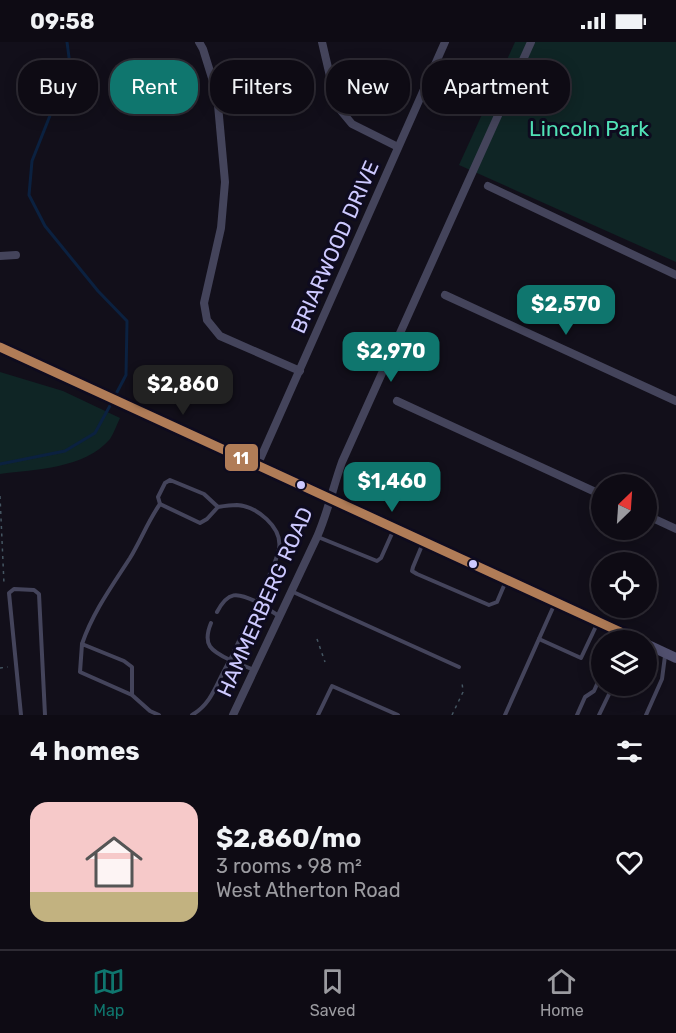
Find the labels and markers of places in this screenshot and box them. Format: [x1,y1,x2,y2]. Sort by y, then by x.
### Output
pin: $2,570 [517,285,615,336]
pin: $2,970 [342,332,440,383]
pin: $2,860 [134,365,232,416]
pin: $1,460 [343,462,441,513]
unlabelled marker [295,479,307,491]
unlabelled marker [467,558,479,570]

